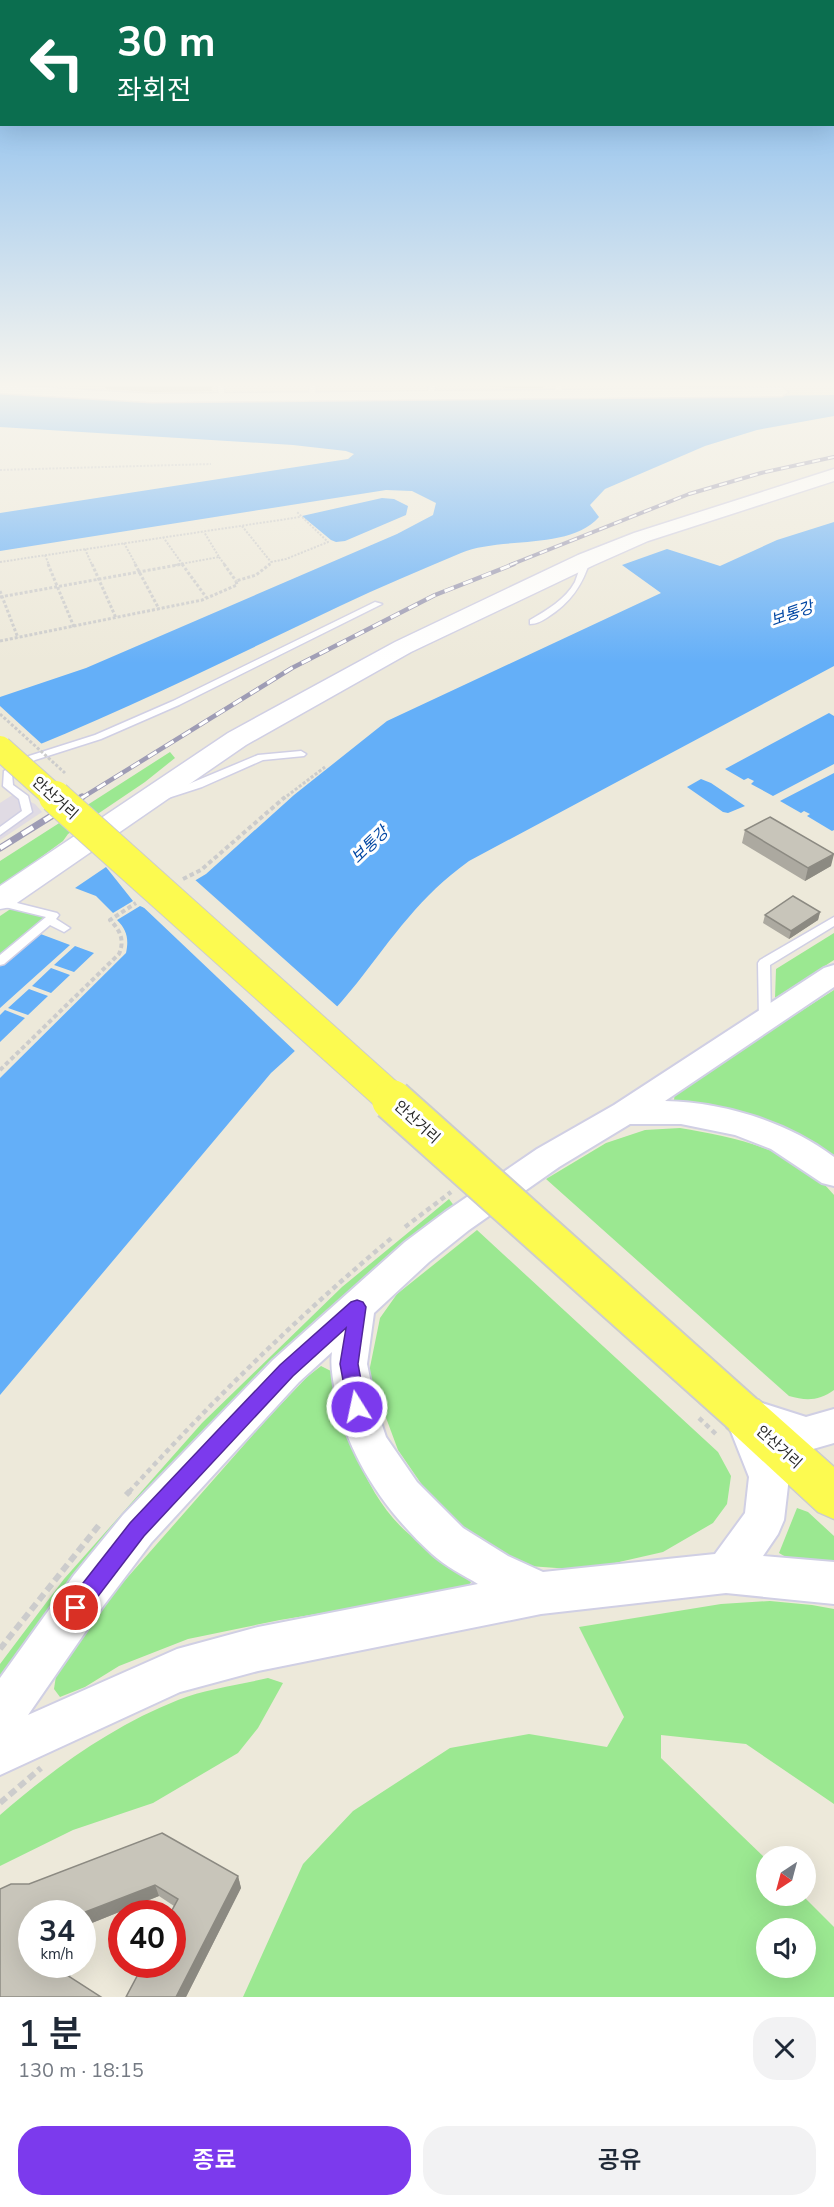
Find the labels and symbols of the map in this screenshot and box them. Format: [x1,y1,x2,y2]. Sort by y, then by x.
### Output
water label: 보통강 [768,596,819,632]
street label: 안산거리 [28,772,82,824]
water label: 보통강 [346,820,395,868]
street label: 안산거리 [390,1096,444,1148]
position arrow [325,1375,389,1439]
street label: 안산거리 [752,1421,806,1473]
pin [50,1582,101,1633]
north arrow [756,1846,816,1906]
speed limit sign: 40 [108,1900,186,1978]

